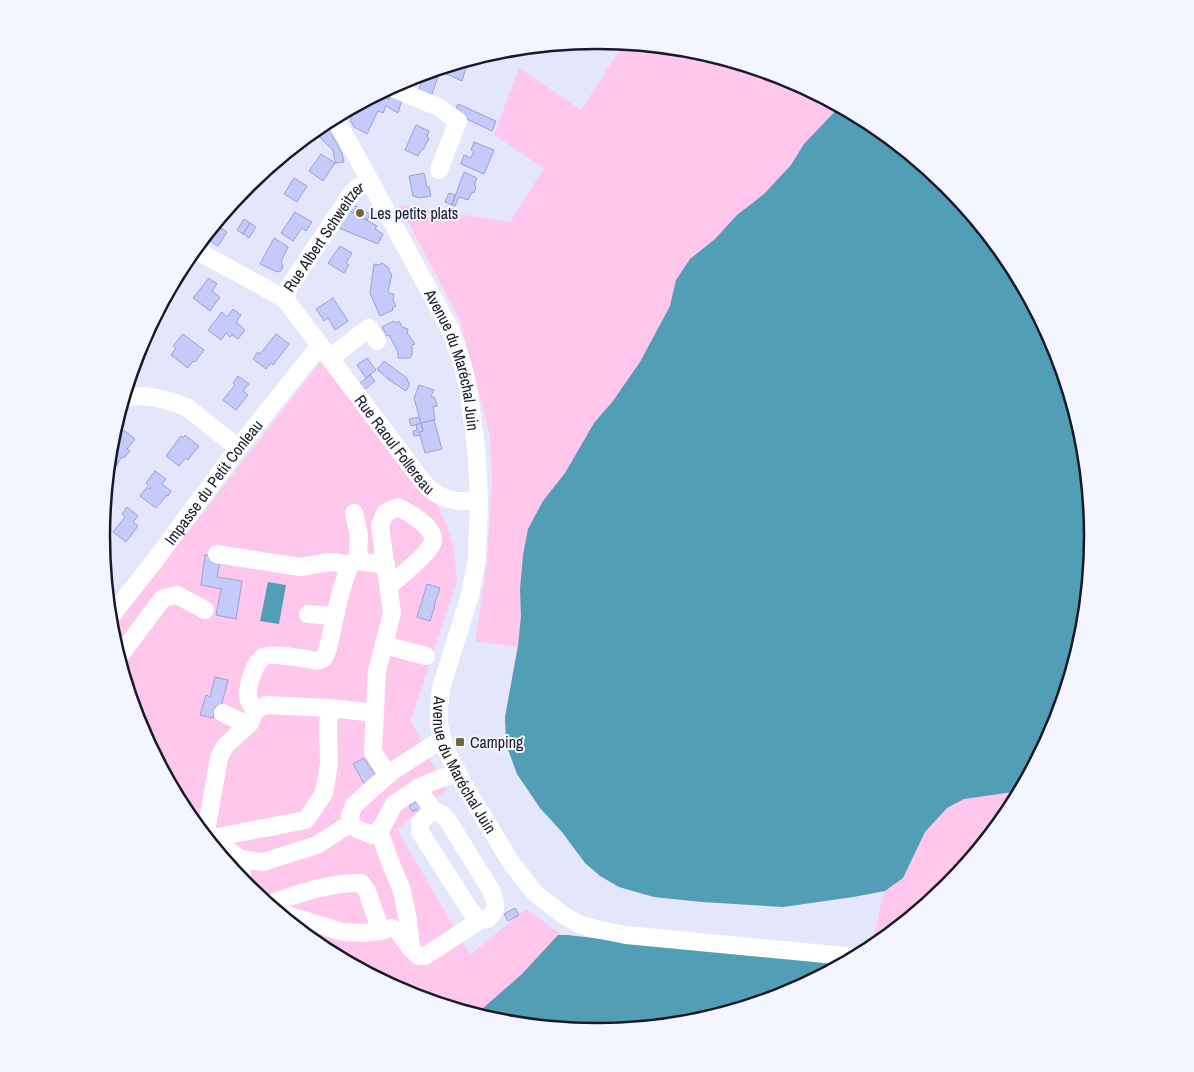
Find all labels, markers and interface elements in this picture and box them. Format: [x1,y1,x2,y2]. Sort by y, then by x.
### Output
street label: Rue Albert Schweitzer [278,175,368,296]
place label: Les petits plats [370,202,458,224]
marker: Les petits plats [354,207,366,219]
street label: Avenue du Maréchal Juin [419,284,485,432]
street label: Rue Raoul Follereau [350,390,439,499]
street label: Impasse du Petit Conleau [159,415,267,549]
street label: Avenue du Maréchal Juin [428,694,502,837]
place label: Camping [470,731,524,753]
marker: Camping [454,736,466,748]

